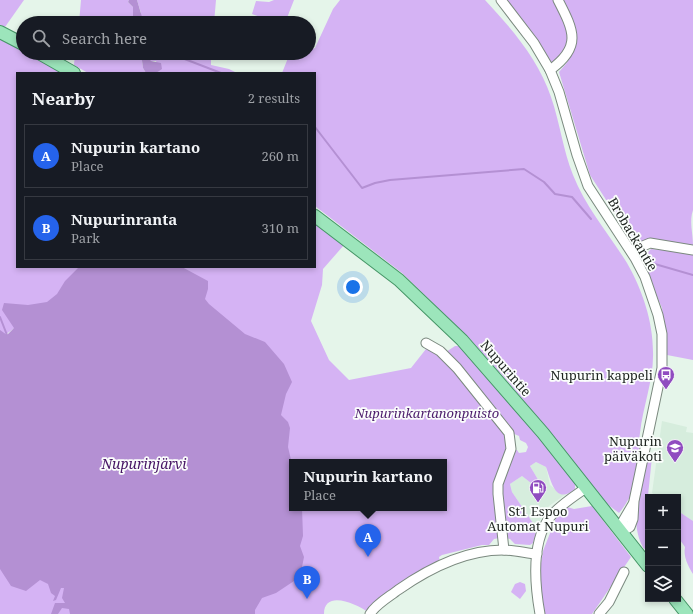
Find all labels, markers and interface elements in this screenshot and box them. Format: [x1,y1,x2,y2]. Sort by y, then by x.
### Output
search box [16,16,316,60]
icon: search [30,27,52,49]
text: Search here [62,28,147,48]
text: Nearby [32,87,95,110]
text: 2 results [248,89,300,107]
text: Nupurin kartano [71,137,200,157]
text: A [41,147,51,165]
text: 260 m [262,147,299,165]
text: Place [71,157,104,175]
street label: Brobackantie [604,194,662,274]
text: Nupurinranta [71,209,177,229]
text: B [42,219,50,237]
text: 310 m [262,219,299,237]
text: Park [71,229,100,247]
your location [343,277,363,297]
street label: Nupurintie [477,336,535,400]
bus stop icon: Nupurin kappeli [656,365,676,390]
place label: Nupurin kappeli [551,366,653,384]
park label: Nupurinkartanonpuisto [354,404,499,422]
place label: Nupurin päiväkoti [604,432,663,465]
school or university icon: Nupurin päiväkoti [665,438,685,463]
water label: Nupurinjärvi [100,454,187,473]
popup [289,459,447,511]
text: Nupurin kartano [303,466,433,486]
fuel station icon: St1 Espoo Automat Nupuri [528,478,548,503]
text: Place [303,486,336,504]
map controls [645,494,681,602]
button: + [645,494,681,530]
place label: St1 Espoo Automat Nupuri [487,502,589,535]
pin: A [355,524,381,557]
button: − [645,530,681,566]
pin: B [294,566,320,599]
button: layers [645,566,681,602]

